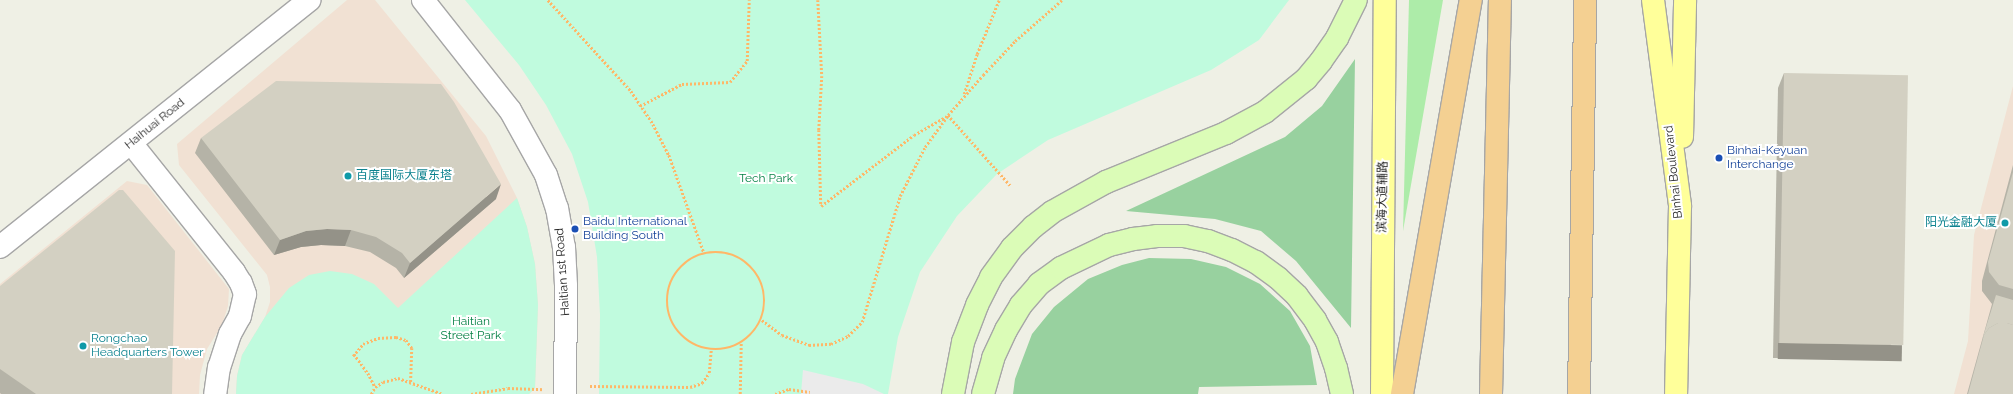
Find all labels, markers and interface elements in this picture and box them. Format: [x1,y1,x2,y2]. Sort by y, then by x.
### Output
street label: Haihuai Road [122,95,188,153]
street label: Binhai Boulevard [1662,125,1686,219]
place label: Binhai-Keyuan Interchange [1727,144,1807,172]
marker: Binhai-Keyuan Interchange [1714,153,1724,163]
street label: 滨海大道辅路 [1375,161,1391,233]
place label: 百度国际大厦东塔 [356,169,452,183]
marker: 百度国际大厦东塔 [343,171,353,181]
park label: Tech Park [739,172,793,186]
place label: Baidu International Building South [583,215,687,243]
place label: 阳光金融大厦 [1925,216,1997,230]
marker: 阳光金融大厦 [2000,218,2010,228]
marker: Baidu International Building South [570,224,580,234]
street label: Haitian 1st Road [553,228,573,316]
park label: Haitian Street Park [441,315,501,343]
place label: Rongchao Headquarters Tower [91,332,204,360]
marker: Rongchao Headquarters Tower [78,341,88,351]

